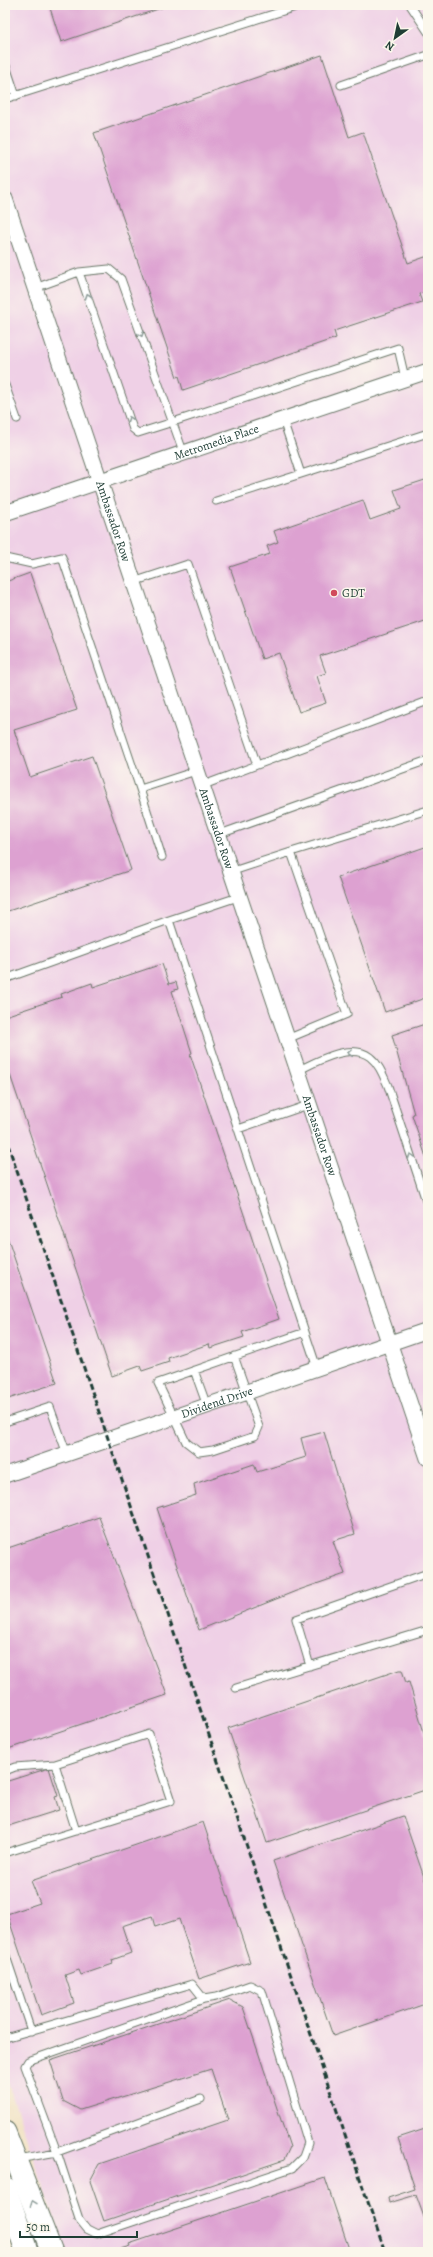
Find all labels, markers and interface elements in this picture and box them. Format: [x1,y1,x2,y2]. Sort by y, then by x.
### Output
north arrow [375,18,415,58]
text: N [382,37,397,54]
one-way arrow [84,293,93,300]
one-way arrow [136,330,145,337]
one-way arrow [126,416,135,423]
street label: Metromedia Place [172,420,261,464]
street label: Ambassador Row [92,478,134,564]
place label: GDT [342,585,365,601]
marker: GDT [329,588,339,598]
street label: Ambassador Row [195,785,238,871]
one-way arrow [347,1048,353,1057]
street label: Ambassador Row [298,1092,341,1179]
one-way arrow [407,1153,416,1160]
street label: Dividend Drive [179,1383,255,1422]
one-way arrow [29,2199,37,2206]
scale bar [20,2213,137,2239]
text: 50 m [26,2219,50,2235]

